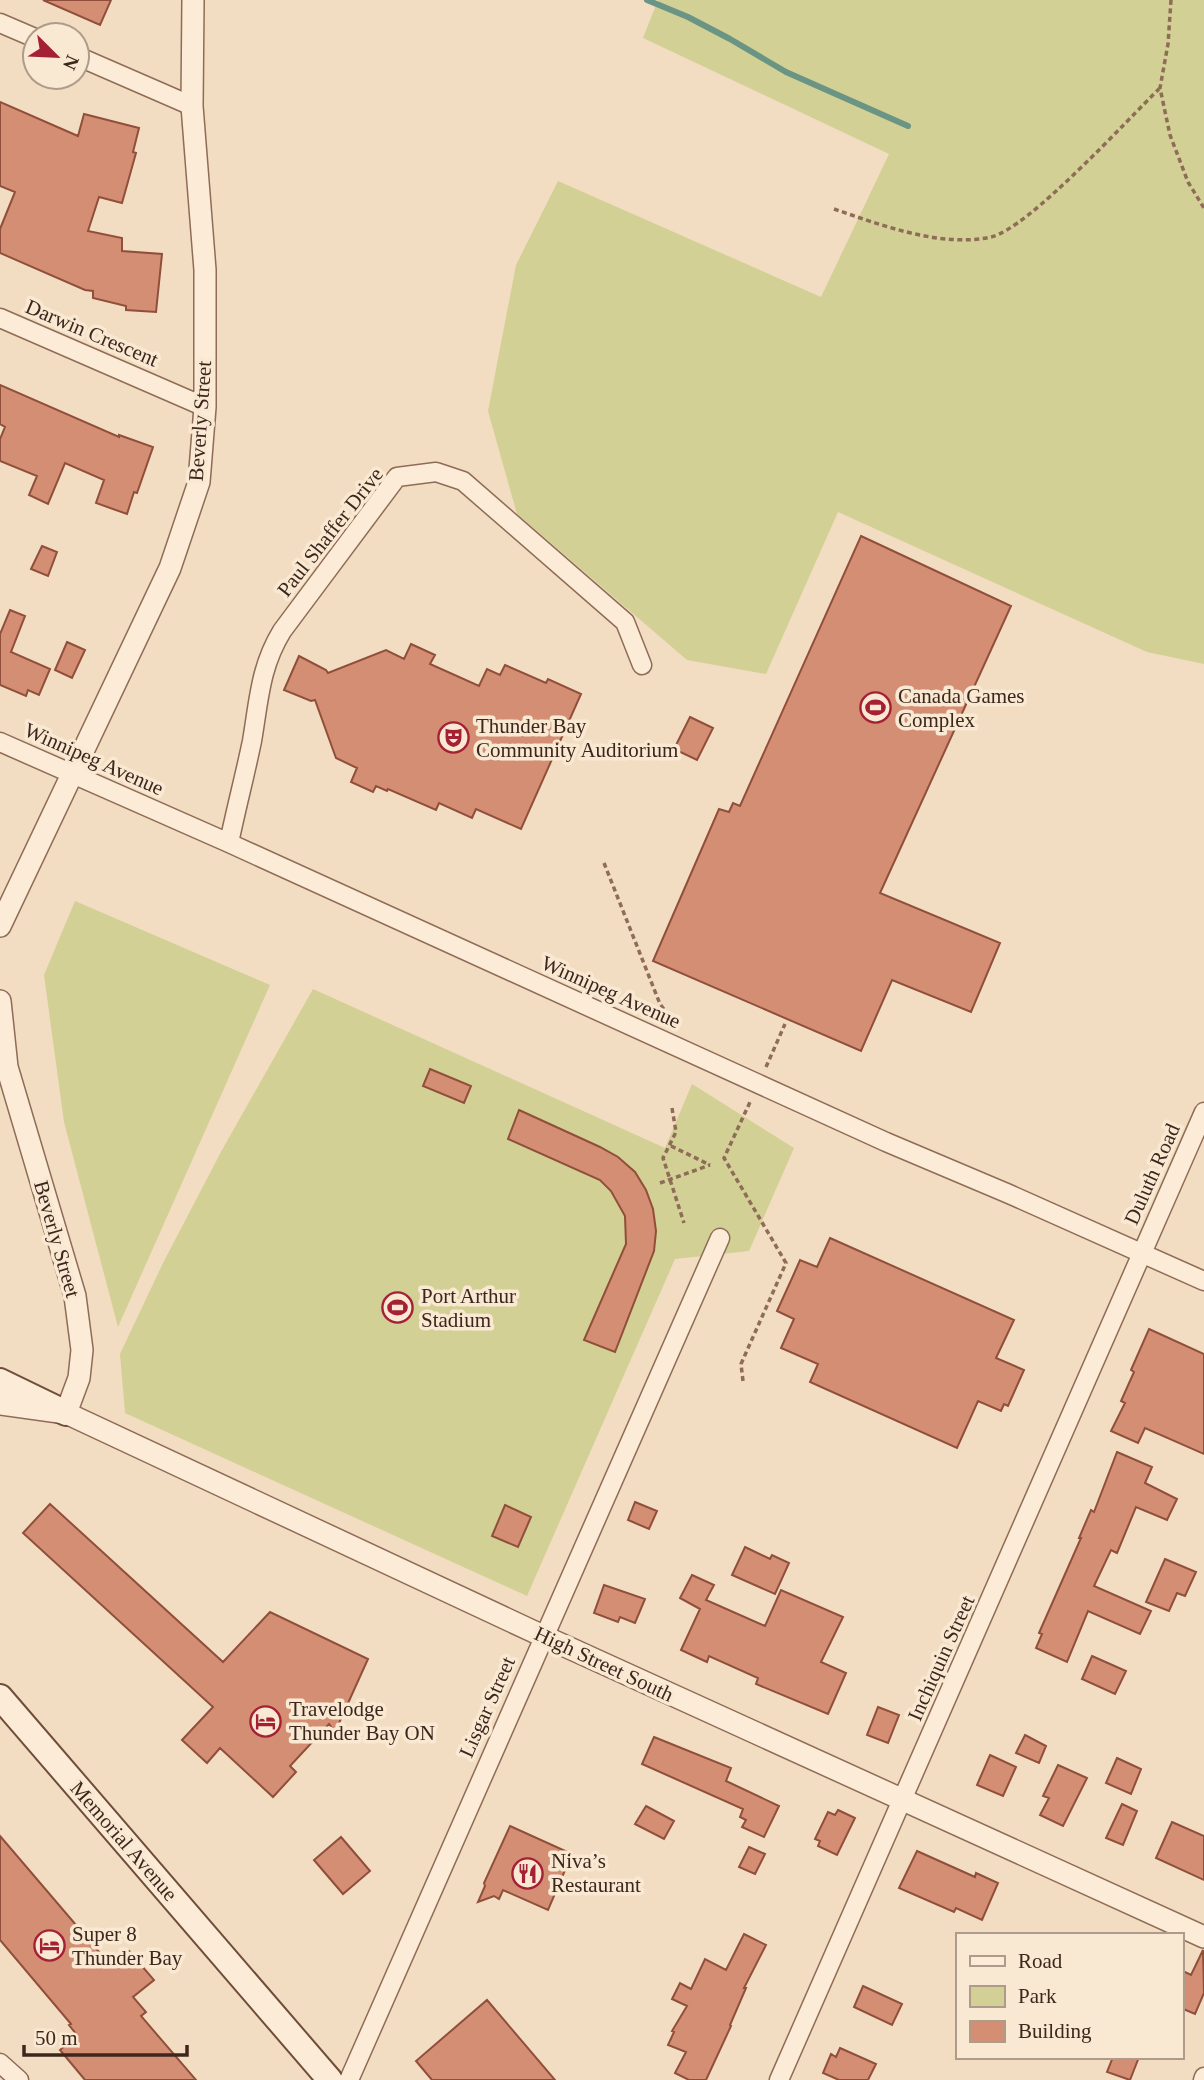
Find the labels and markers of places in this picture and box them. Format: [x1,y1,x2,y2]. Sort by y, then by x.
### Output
place label: Canada Games Complex [898,684,1025,732]
sports icon: Canada Games Complex [858,691,892,725]
place label: Thunder Bay Community Auditorium [476,714,678,762]
theatre icon: Thunder Bay Community Auditorium [436,721,470,755]
place label: Port Arthur Stadium [421,1284,516,1332]
sports icon: Port Arthur Stadium [381,1291,415,1325]
place label: Travelodge Thunder Bay ON [289,1697,435,1745]
hotel icon: Travelodge Thunder Bay ON [249,1704,283,1738]
place label: Niva’s Restaurant [551,1849,641,1897]
restaurant icon: Niva’s Restaurant [511,1856,545,1890]
place label: Super 8 Thunder Bay [72,1922,183,1970]
hotel icon: Super 8 Thunder Bay [32,1929,66,1963]

